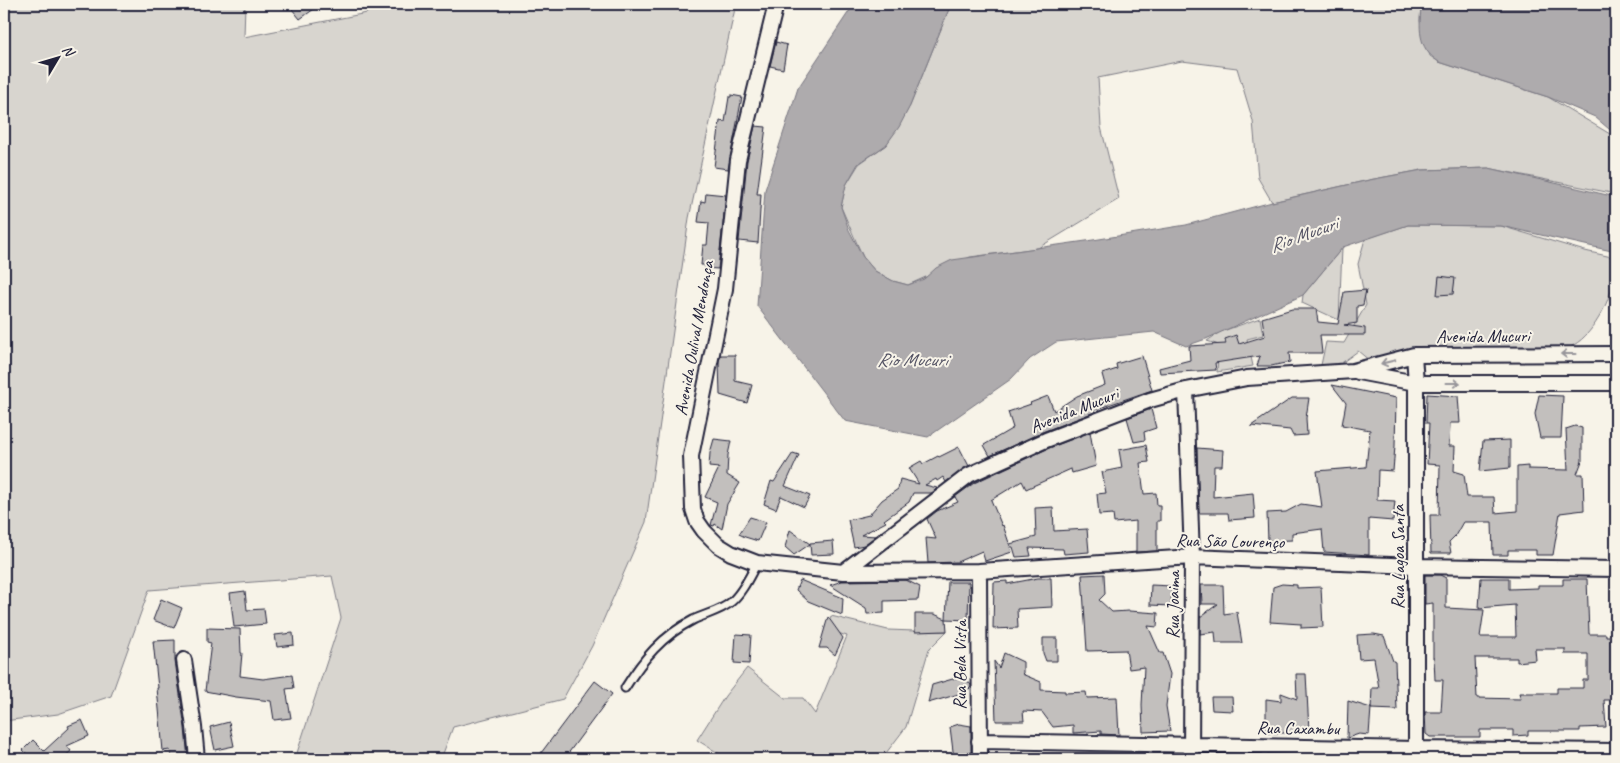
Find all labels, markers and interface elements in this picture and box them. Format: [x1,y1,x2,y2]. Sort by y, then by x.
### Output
north arrow [32,32,82,82]
text: N [58,42,79,61]
water label: Rio Mucuri [1266,210,1344,258]
street label: Avenida Oulival Mendonça [670,258,719,417]
street label: Avenida Mucuri [1436,325,1532,347]
water label: Rio Mucuri [877,348,951,372]
one-way arrow [1560,349,1576,359]
one-way arrow [1381,358,1397,367]
one-way arrow [1444,378,1461,388]
street label: Avenida Mucuri [1027,381,1124,438]
street label: Rua Lagoa Santa [1387,504,1409,609]
street label: Rua São Lourenço [1176,529,1286,553]
street label: Rua Joaima [1162,569,1184,639]
street label: Rua Bela Vista [949,619,971,710]
street label: Rua Caxambu [1256,716,1341,740]

